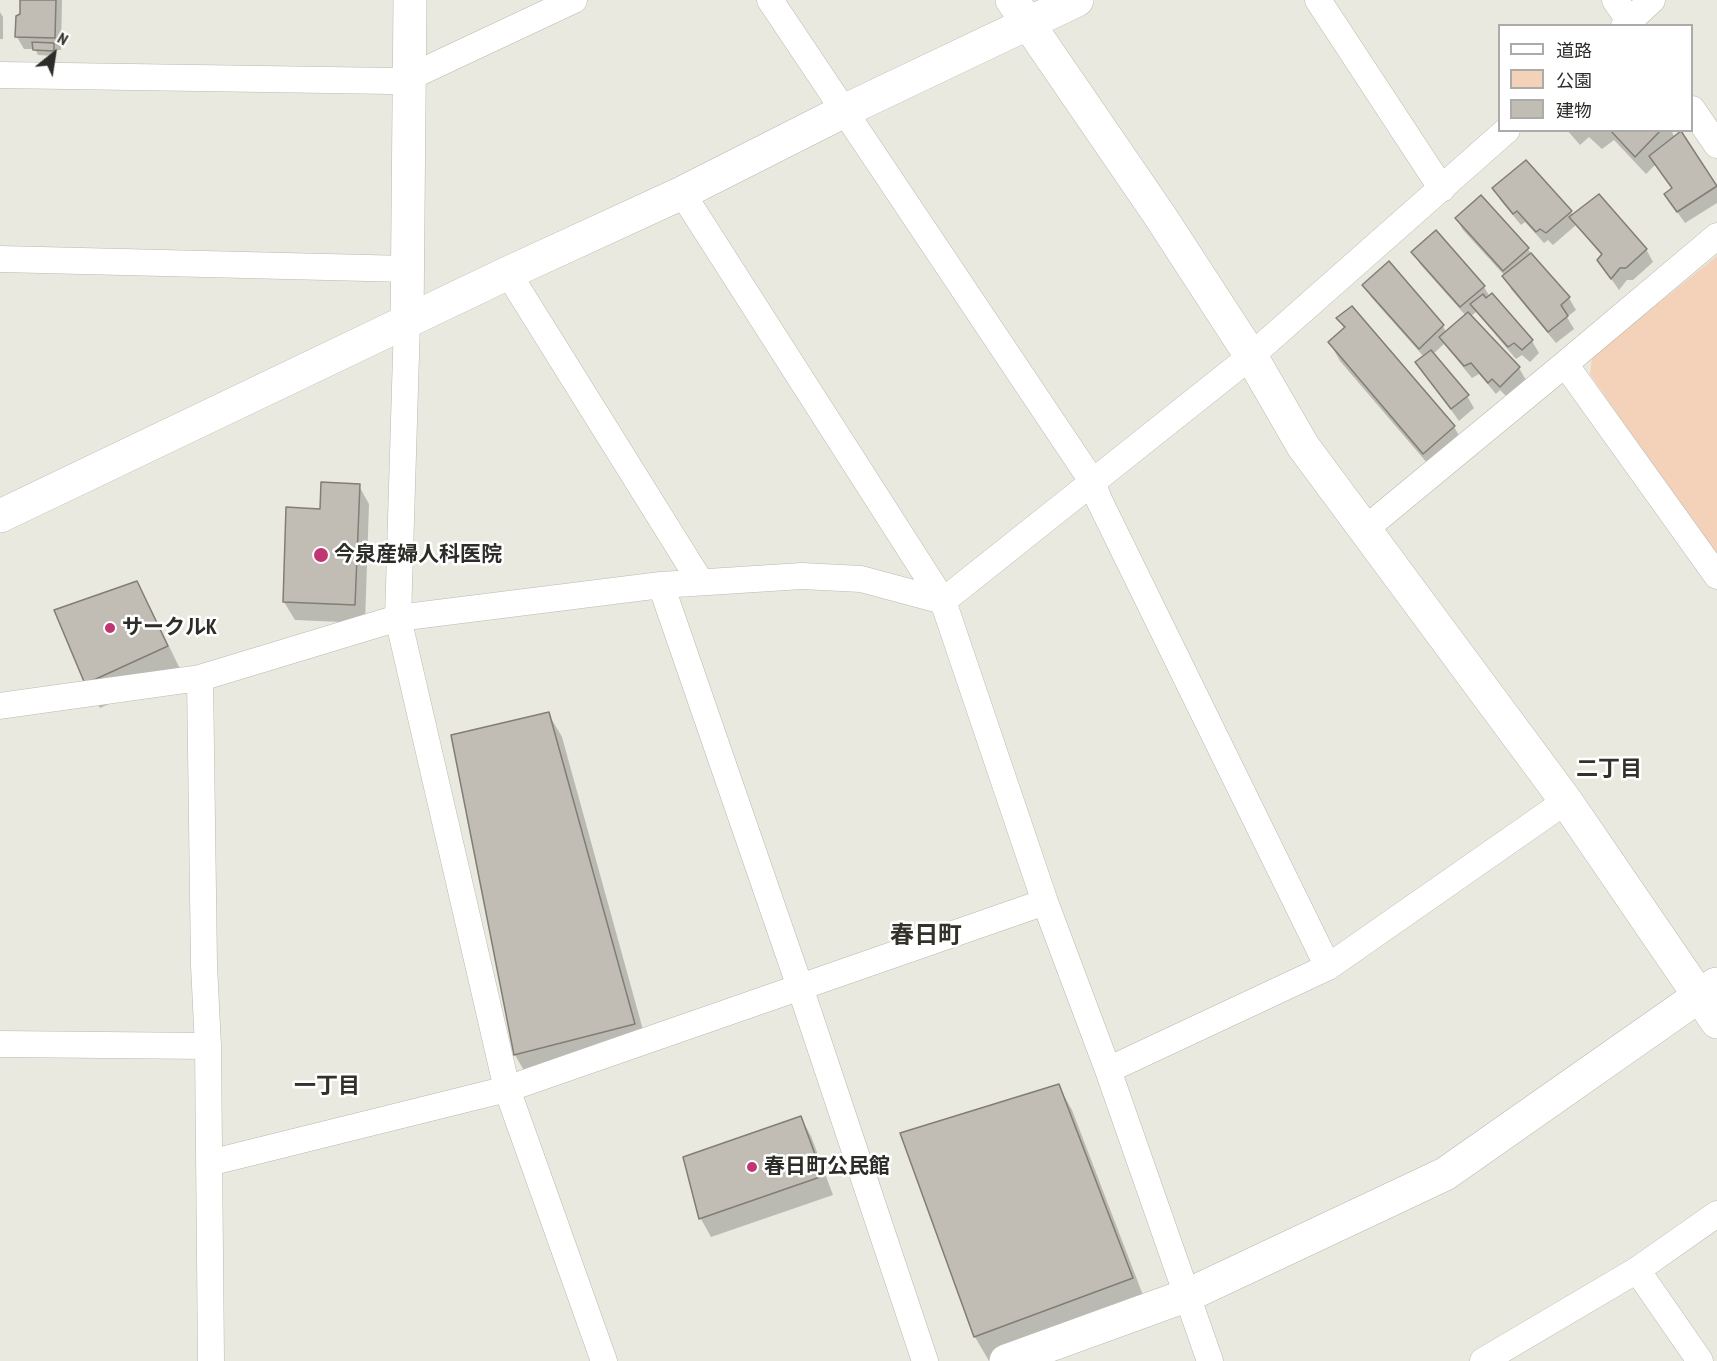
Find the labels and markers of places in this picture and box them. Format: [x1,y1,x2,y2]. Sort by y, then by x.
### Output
place label: 今泉産婦人科医院 [334,542,502,568]
marker: 今泉産婦人科医院 [312,546,330,564]
place label: サークルK [122,615,217,641]
marker: サークルK [103,621,117,635]
place label: 春日町公民館 [764,1154,890,1180]
marker: 春日町公民館 [745,1160,759,1174]

